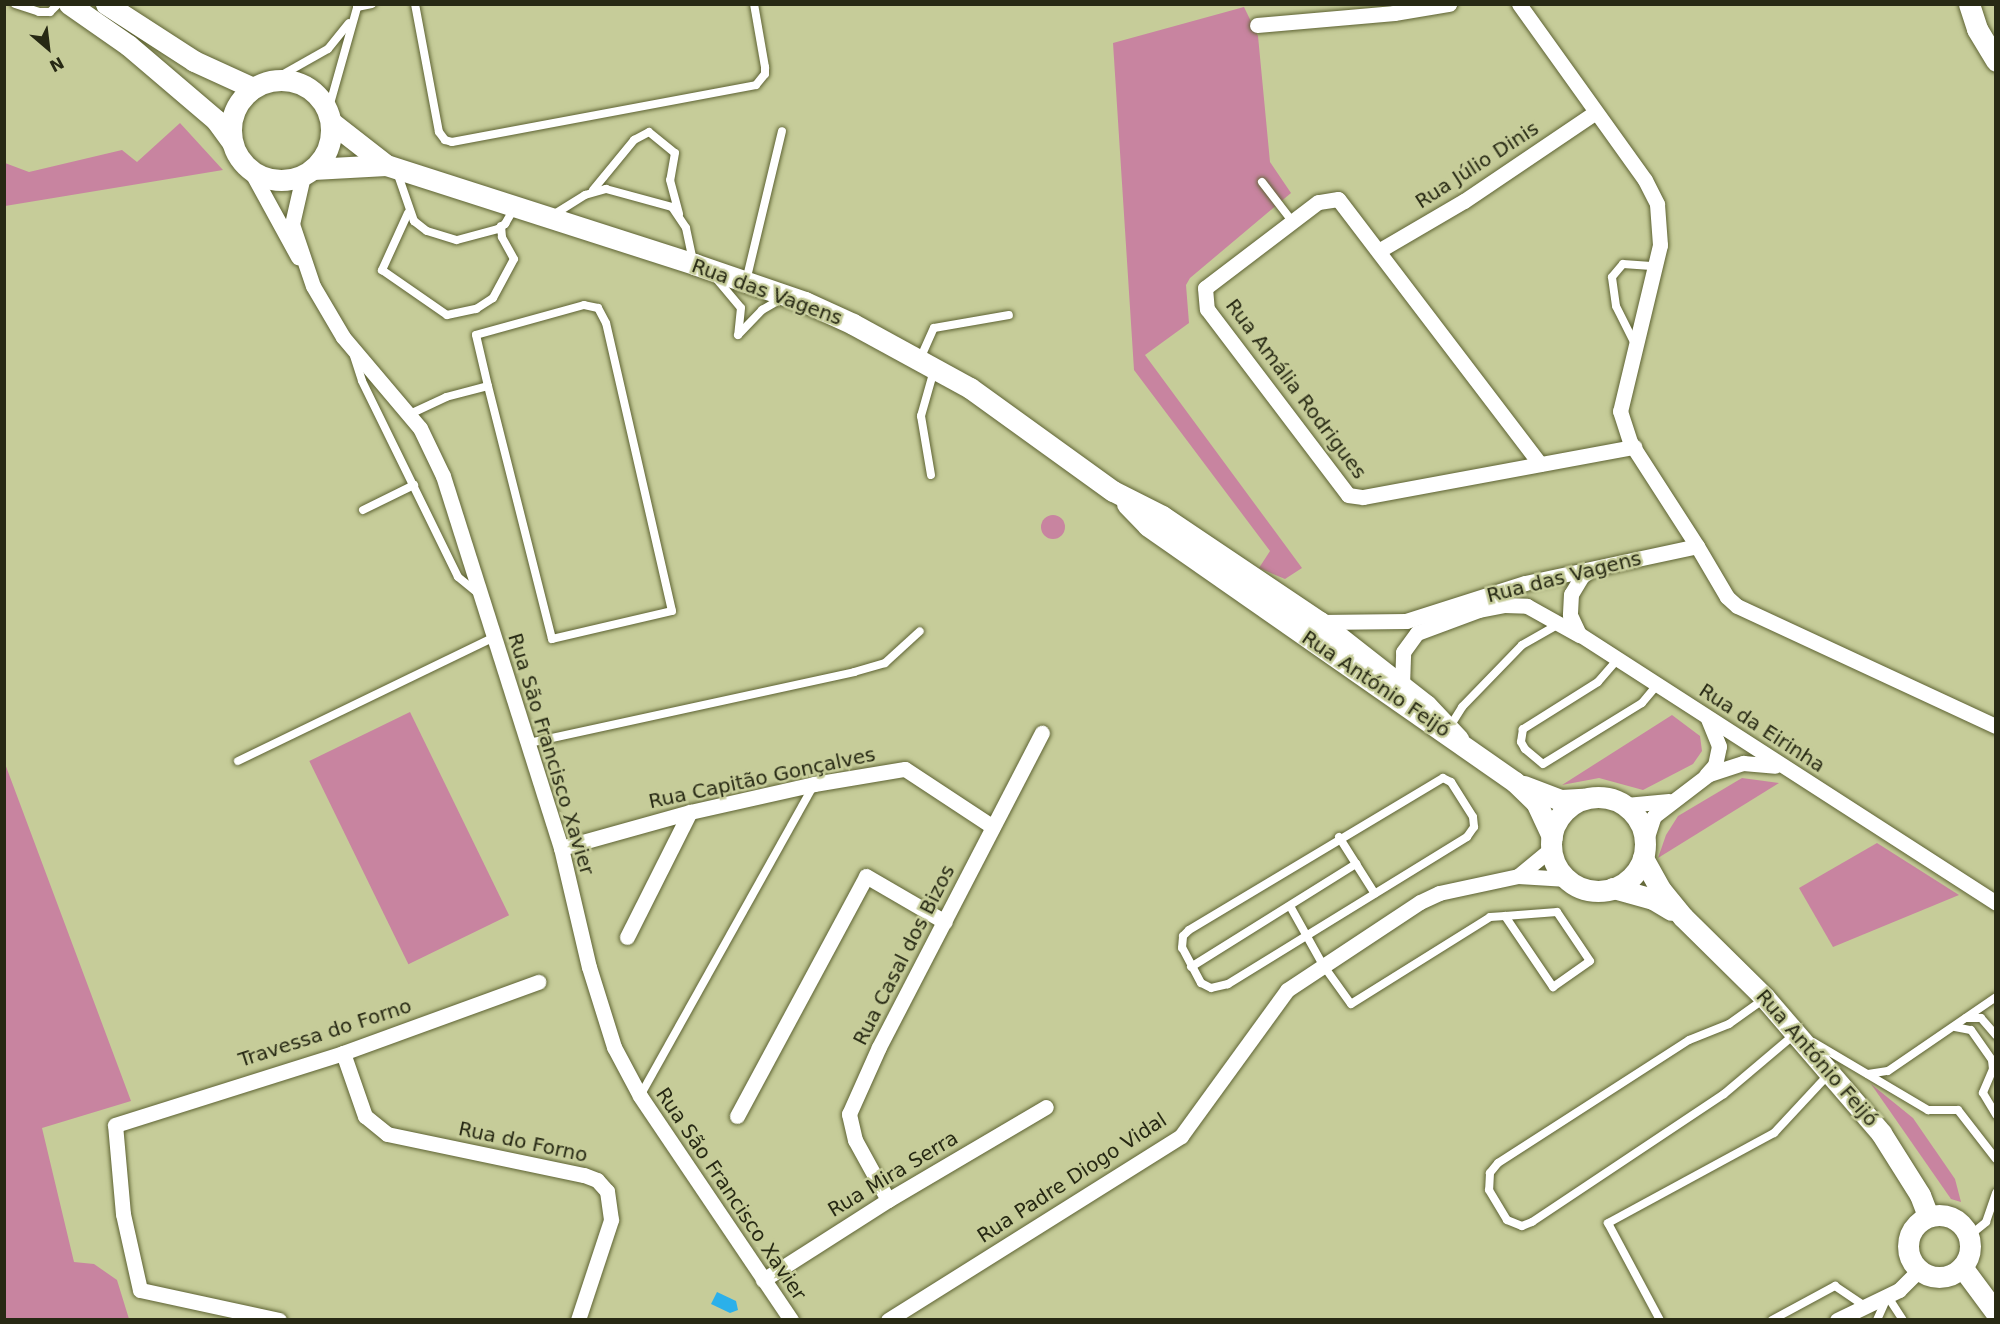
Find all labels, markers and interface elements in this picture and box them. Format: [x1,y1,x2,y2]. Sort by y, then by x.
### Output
north arrow [18,18,78,78]
text: N [46,53,67,76]
street label: Rua Júlio Dinis [1411,116,1543,214]
street label: Rua das Vagens [688,254,846,330]
street label: Rua Amália Rodrigues [1220,294,1372,484]
street label: Rua das Vagens [1484,546,1644,608]
street label: Rua António Feijó [1297,626,1455,742]
street label: Rua São Francisco Xavier [503,630,599,878]
street label: Rua da Eirinha [1695,678,1829,778]
street label: Rua Capitão Gonçalves [646,742,878,814]
street label: Rua Casal dos Bizos [848,861,960,1049]
street label: Rua António Feijó [1751,985,1883,1131]
street label: Travessa do Forno [235,994,415,1072]
street label: Rua São Francisco Xavier [651,1083,811,1305]
street label: Rua Padre Diogo Vidal [973,1108,1171,1248]
street label: Rua do Forno [456,1117,590,1167]
street label: Rua Mira Serra [824,1126,962,1222]

